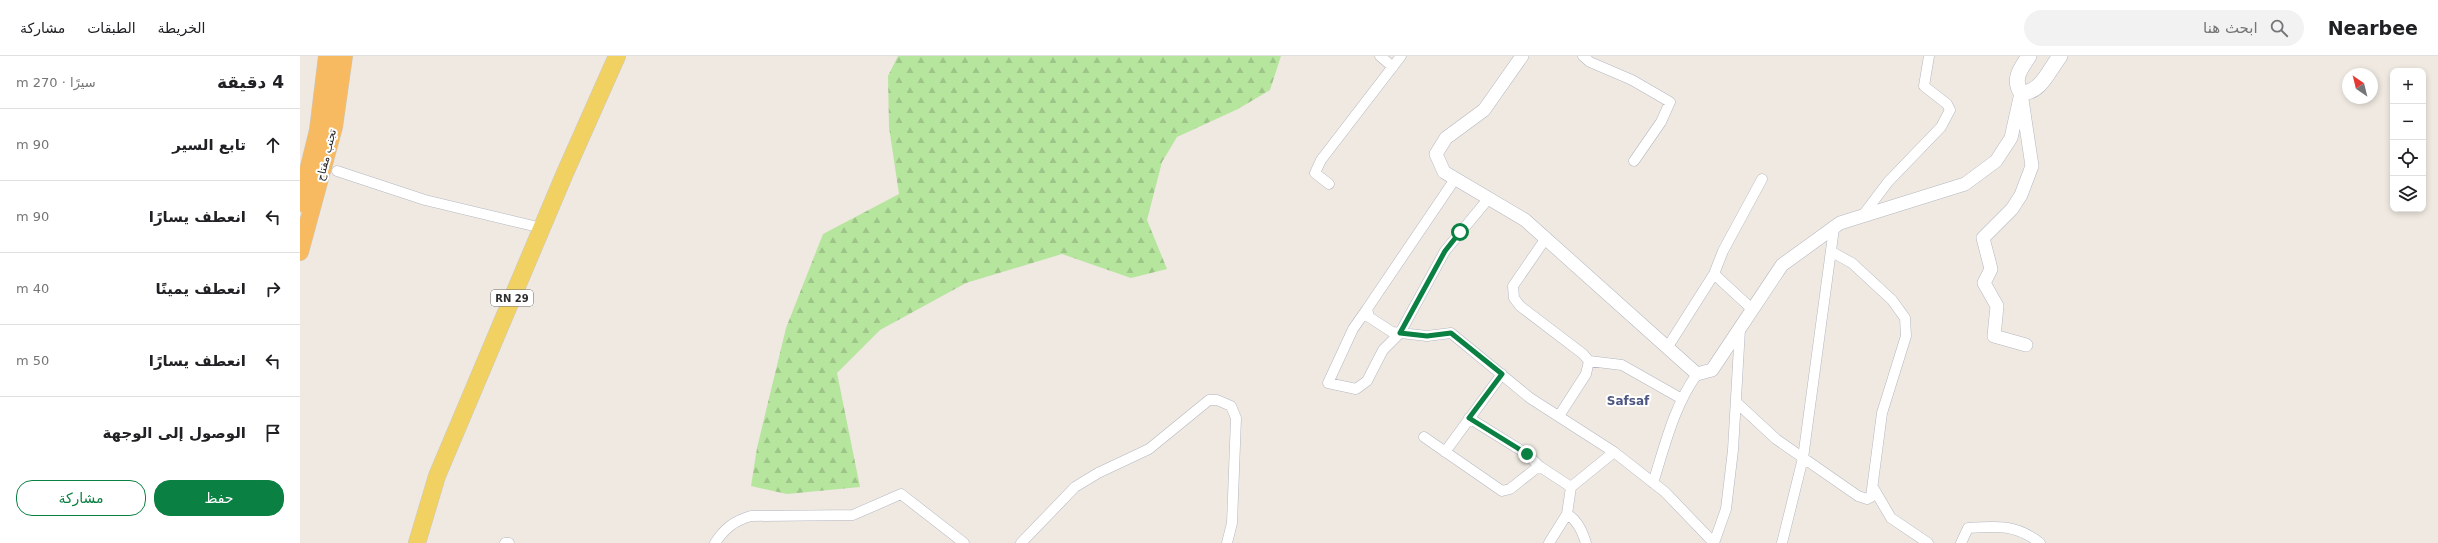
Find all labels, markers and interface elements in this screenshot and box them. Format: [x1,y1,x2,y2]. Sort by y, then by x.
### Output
search box [2024,10,2304,46]
icon: search [2268,17,2290,39]
text: Nearbee [2328,17,2418,39]
text: ابحث هنا [2203,19,2258,37]
text: مشاركة [20,20,65,36]
text: الطبقات [87,20,136,36]
text: الخريطة [158,20,205,36]
north arrow [2342,68,2378,104]
map controls [2390,68,2426,212]
button: + [2390,68,2426,104]
text: 4 دقيقة [217,72,284,92]
text: سيرًا · 270 m [16,75,96,90]
button: − [2390,104,2426,140]
street label: تجنب مفتاح [314,128,339,182]
icon: ahead [262,134,284,156]
text: تابع السير [172,136,246,154]
text: 90 m [16,137,49,152]
button: locate [2390,140,2426,176]
button: layers [2390,176,2426,212]
icon: left [262,206,284,228]
text: انعطف يسارًا [149,208,246,226]
text: 90 m [16,209,49,224]
route start [1451,223,1469,241]
icon: right [262,278,284,300]
text: انعطف يمينًا [155,280,246,298]
text: 40 m [16,281,49,296]
road number: RN 29 [491,290,533,306]
icon: left [262,350,284,372]
text: انعطف يسارًا [149,352,246,370]
text: 50 m [16,353,49,368]
district label: Safsaf [1607,394,1650,408]
icon: arrive [262,422,284,444]
text: الوصول إلى الوجهة [103,424,246,442]
route end [1518,445,1536,463]
button: مشاركة [16,480,146,516]
button: حفظ [154,480,284,516]

